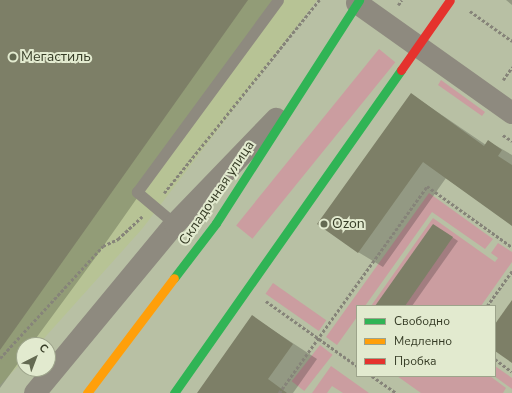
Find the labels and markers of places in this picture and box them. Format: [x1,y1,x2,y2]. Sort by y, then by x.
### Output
place label: Мегастиль [21,49,91,65]
marker: Мегастиль [8,52,18,62]
place label: Ozon [332,216,365,232]
marker: Ozon [319,219,329,229]

